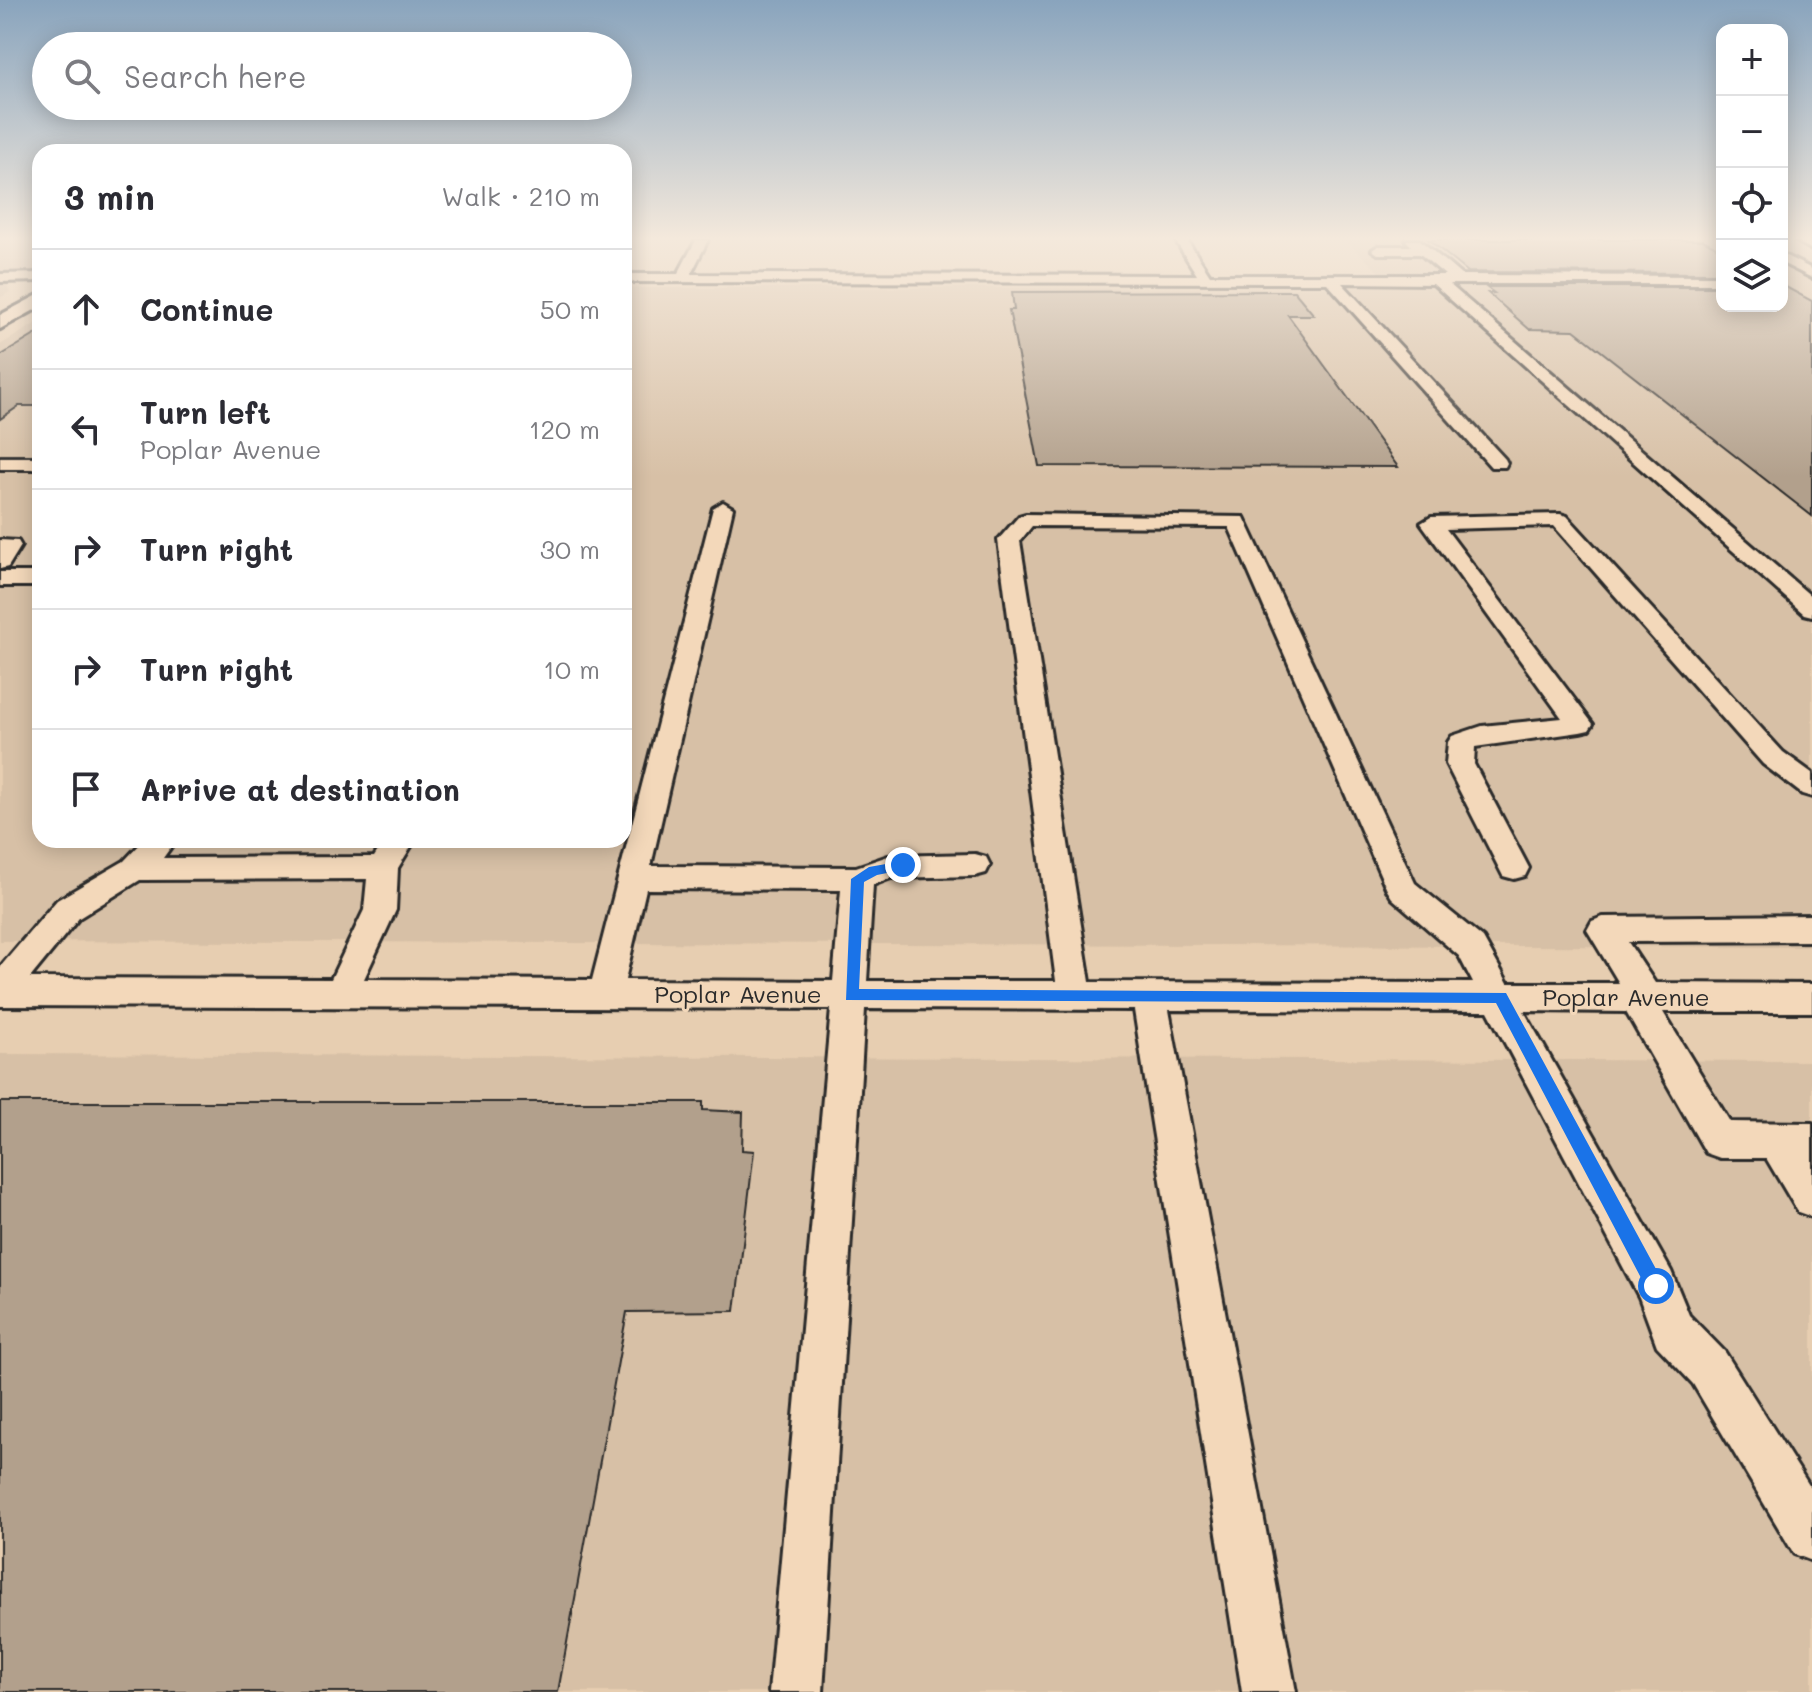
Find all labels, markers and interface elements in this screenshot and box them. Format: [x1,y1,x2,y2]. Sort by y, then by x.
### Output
map controls [1716,24,1788,312]
button: + [1716,24,1788,96]
search box [32,32,632,120]
icon: search [60,54,104,98]
text: Search here [124,56,307,96]
button: − [1716,96,1788,168]
button: locate [1716,168,1788,240]
text: 3 min [64,174,155,219]
text: Walk · 210 m [441,179,600,213]
button: layers [1716,240,1788,312]
icon: ahead [64,287,108,331]
text: Continue [140,289,273,329]
text: 50 m [540,292,600,326]
text: Turn left [140,392,271,432]
icon: left [64,407,108,451]
text: 120 m [529,412,600,446]
text: Poplar Avenue [140,432,321,466]
icon: right [64,527,108,571]
text: Turn right [140,529,293,569]
text: 30 m [540,532,600,566]
icon: right [64,647,108,691]
text: Turn right [140,649,293,689]
text: 10 m [543,652,600,686]
icon: arrive [64,767,108,811]
text: Arrive at destination [140,769,460,809]
route end [885,847,921,883]
street label: Poplar Avenue [654,978,822,1009]
street label: Poplar Avenue [1542,981,1710,1012]
route start [1638,1268,1674,1304]

